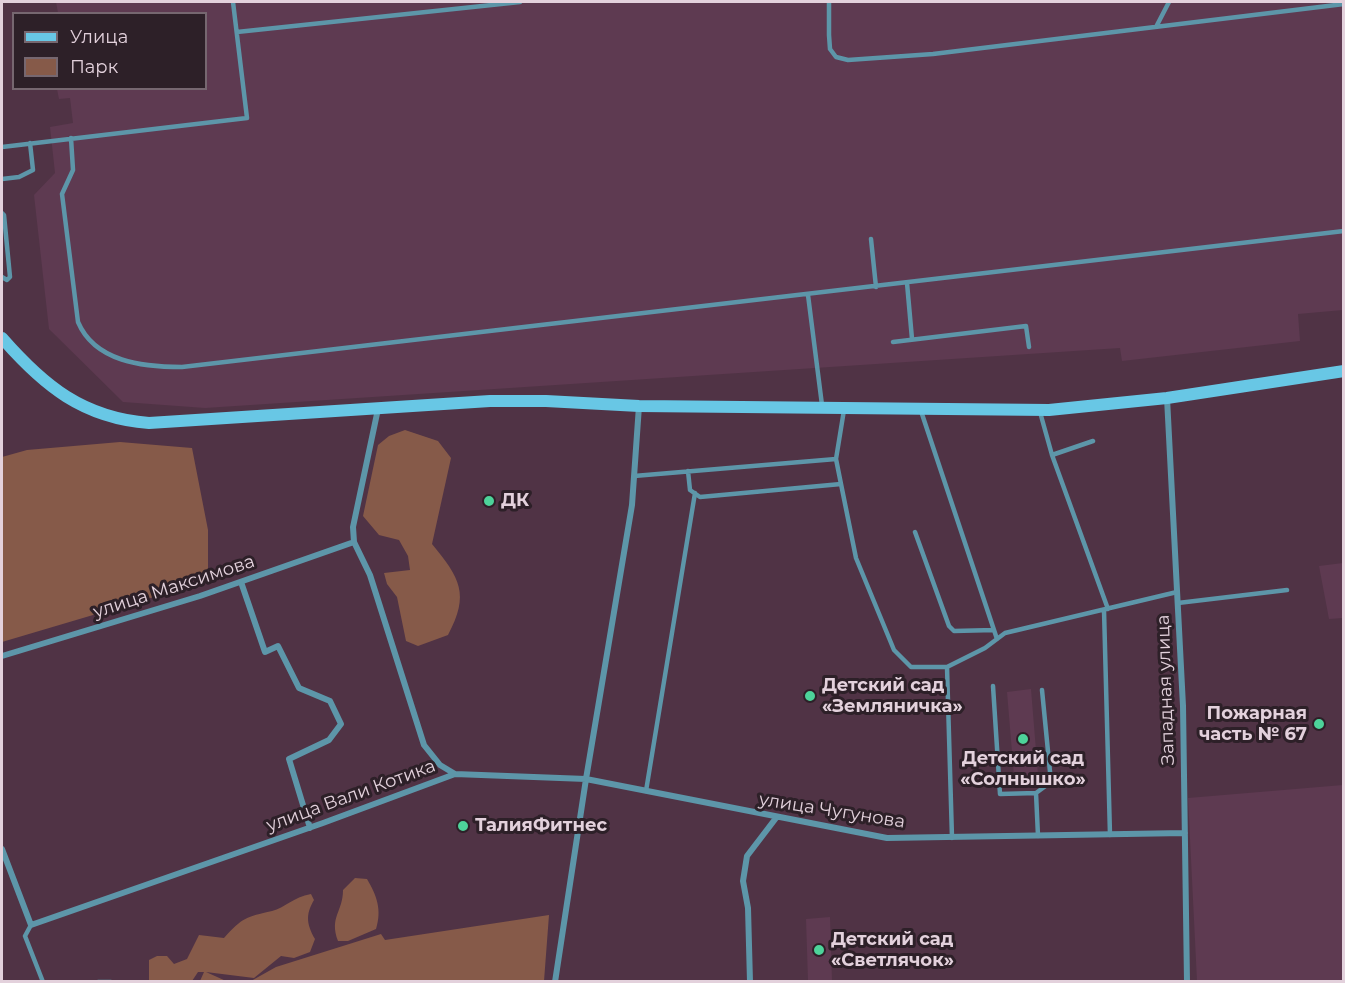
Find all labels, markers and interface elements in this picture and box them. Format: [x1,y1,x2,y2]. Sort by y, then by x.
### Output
legend [12,12,207,90]
text: Улица [70,26,128,48]
text: Парк [70,56,118,78]
place label: ДК [501,490,529,512]
marker: ДК [482,494,496,508]
street label: улица Максимова [91,551,257,623]
street label: Западная улица [1153,614,1179,766]
place label: Детский сад «Земляничка» [822,675,963,718]
marker: Детский сад «Земляничка» [803,689,817,703]
place label: Пожарная часть № 67 [1199,703,1307,746]
marker: Пожарная часть № 67 [1312,717,1326,731]
marker: Детский сад «Солнышко» [1016,732,1030,746]
place label: Детский сад «Солнышко» [960,748,1086,790]
street label: улица Вали Котика [264,755,438,837]
street label: улица Чугунова [757,789,907,833]
place label: ТалияФитнес [475,815,607,837]
marker: ТалияФитнес [456,819,470,833]
place label: Детский сад «Светлячок» [831,929,954,972]
marker: Детский сад «Светлячок» [812,943,826,957]

